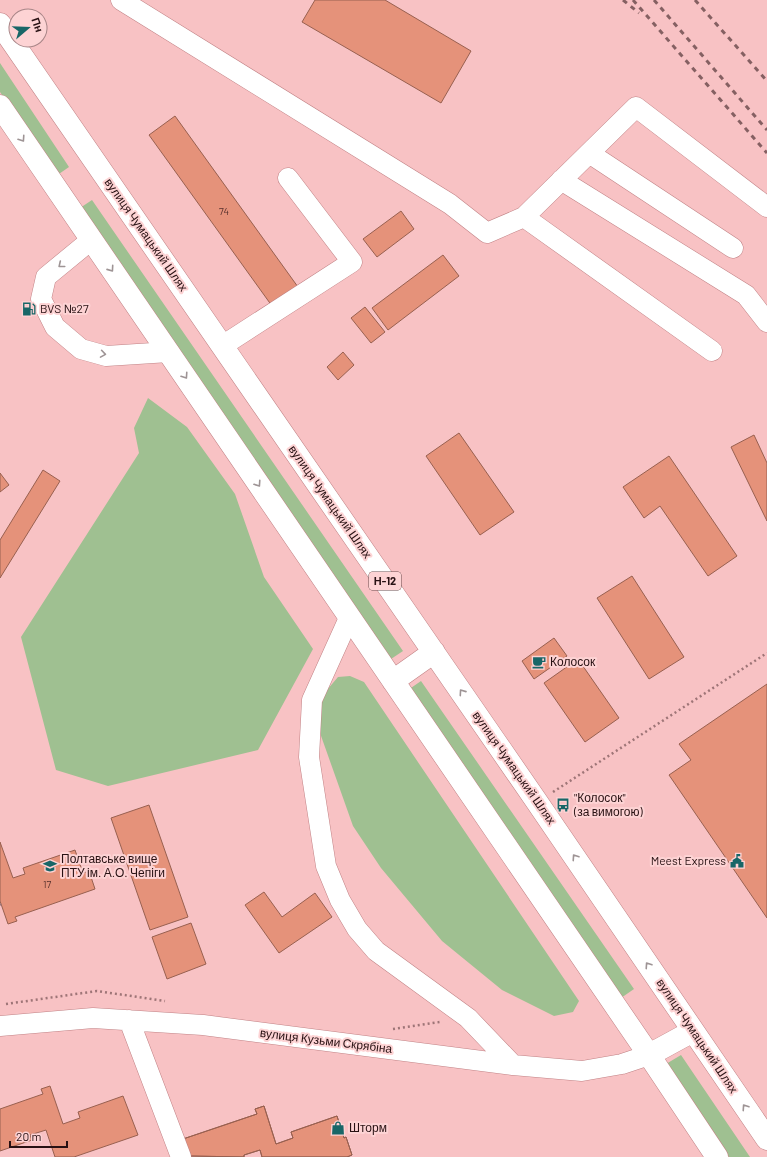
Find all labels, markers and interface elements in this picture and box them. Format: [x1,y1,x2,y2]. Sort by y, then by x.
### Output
north arrow [8,8,48,48]
text: Пн [29,16,46,34]
one-way arrow [17,134,24,141]
street label: вулиця Чумацький Шлях [102,175,191,294]
house number: 74 [219,205,229,217]
one-way arrow [58,260,65,267]
one-way arrow [106,265,114,272]
fuel station icon: BVS №27 [21,301,37,317]
place label: BVS №27 [40,301,89,315]
one-way arrow [100,349,106,358]
one-way arrow [180,372,188,379]
street label: вулиця Чумацький Шлях [286,442,375,561]
one-way arrow [253,479,260,486]
road number: Н-12 [369,572,401,590]
cafe icon: Колосок [531,654,547,670]
place label: Колосок [550,654,596,668]
one-way arrow [460,690,467,697]
street label: вулиця Чумацький Шлях [470,708,559,827]
place label: "Колосок" (за вимогою) [573,790,643,818]
bus stop icon: "Колосок" (за вимогою) [555,797,571,813]
place label: Полтавське вище ПТУ ім. А.О. Чепіги [61,851,165,879]
place label: Meest Express [651,853,726,867]
public building icon: Meest Express [729,853,745,869]
one-way arrow [572,854,580,861]
school or university icon: Полтавське вище ПТУ ім. А.О. Чепіги [42,858,58,874]
house number: 17 [43,878,51,890]
one-way arrow [645,962,653,969]
street label: вулиця Чумацький Шлях [654,976,741,1096]
street label: вулиця Кузьми Скрябіна [259,1025,393,1056]
one-way arrow [742,1104,750,1111]
shop icon: Шторм [330,1120,346,1136]
place label: Шторм [349,1120,387,1135]
scale bar [10,1123,67,1149]
text: 20 m [16,1129,42,1143]

